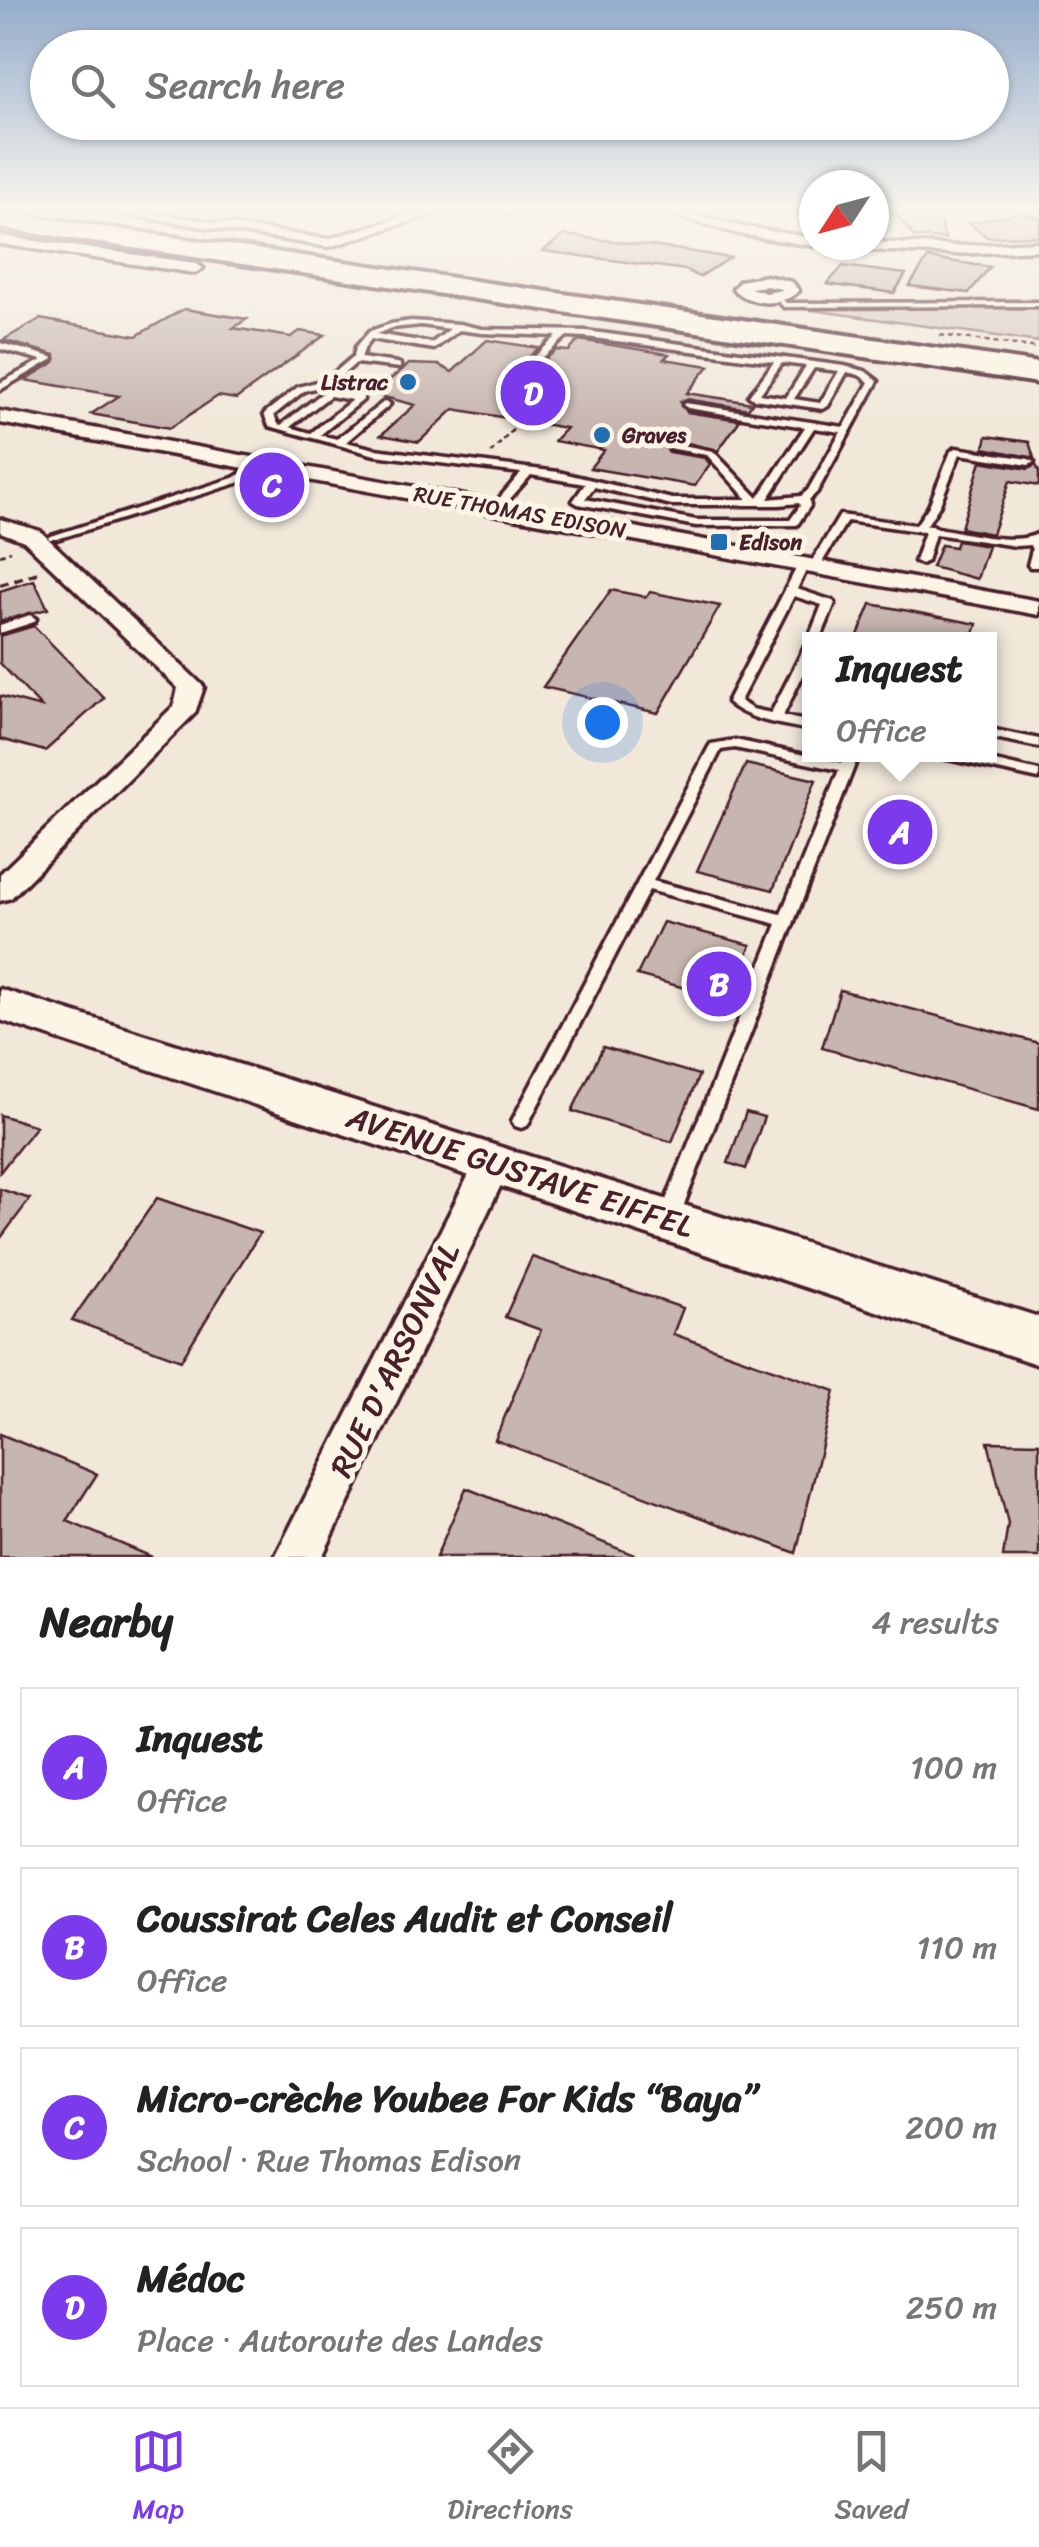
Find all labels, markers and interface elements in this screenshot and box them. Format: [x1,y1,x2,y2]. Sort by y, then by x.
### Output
search box [30,30,1009,140]
text: Search here [145,52,345,119]
icon: search [65,58,120,113]
north arrow [799,170,889,260]
pin: D [500,356,566,430]
place label: Listrac [321,363,389,402]
marker: Listrac [397,371,419,393]
place label: Graves [621,416,687,455]
marker: Graves [591,424,613,446]
pin: C [240,448,304,522]
street label: RUE THOMAS EDISON [411,474,630,550]
place label: Edison [739,523,802,562]
marker: Edison [708,531,730,553]
popup [802,632,997,762]
text: Inquest [836,635,963,702]
your location [577,697,628,748]
text: Office [836,702,927,759]
pin: A [868,794,932,870]
pin: B [686,946,752,1022]
street label: AVENUE GUSTAVE EIFFEL [338,1089,701,1255]
street label: RUE D'ARSONVAL [313,1232,477,1487]
text: Nearby [40,1585,173,1659]
text: 4 results [871,1594,999,1651]
text: Inquest [137,1705,263,1772]
text: A [64,1739,85,1796]
text: 100 m [910,1739,997,1796]
text: Office [137,1772,227,1829]
text: Coussirat Celes Audit et Conseil [137,1885,672,1952]
text: B [64,1919,85,1976]
text: 110 m [916,1919,997,1976]
text: Office [137,1952,227,2009]
text: Micro-crèche Youbee For Kids “Baya” [137,2065,757,2132]
text: C [65,2099,84,2156]
text: 200 m [905,2099,997,2156]
text: School · Rue Thomas Edison [137,2132,521,2189]
text: Médoc [137,2245,246,2312]
text: D [65,2279,84,2336]
text: 250 m [906,2279,997,2336]
text: Place · Autoroute des Landes [137,2312,543,2369]
tab: Map [131,2424,186,2533]
tab: Directions [447,2424,573,2533]
tab: Saved [834,2424,908,2533]

